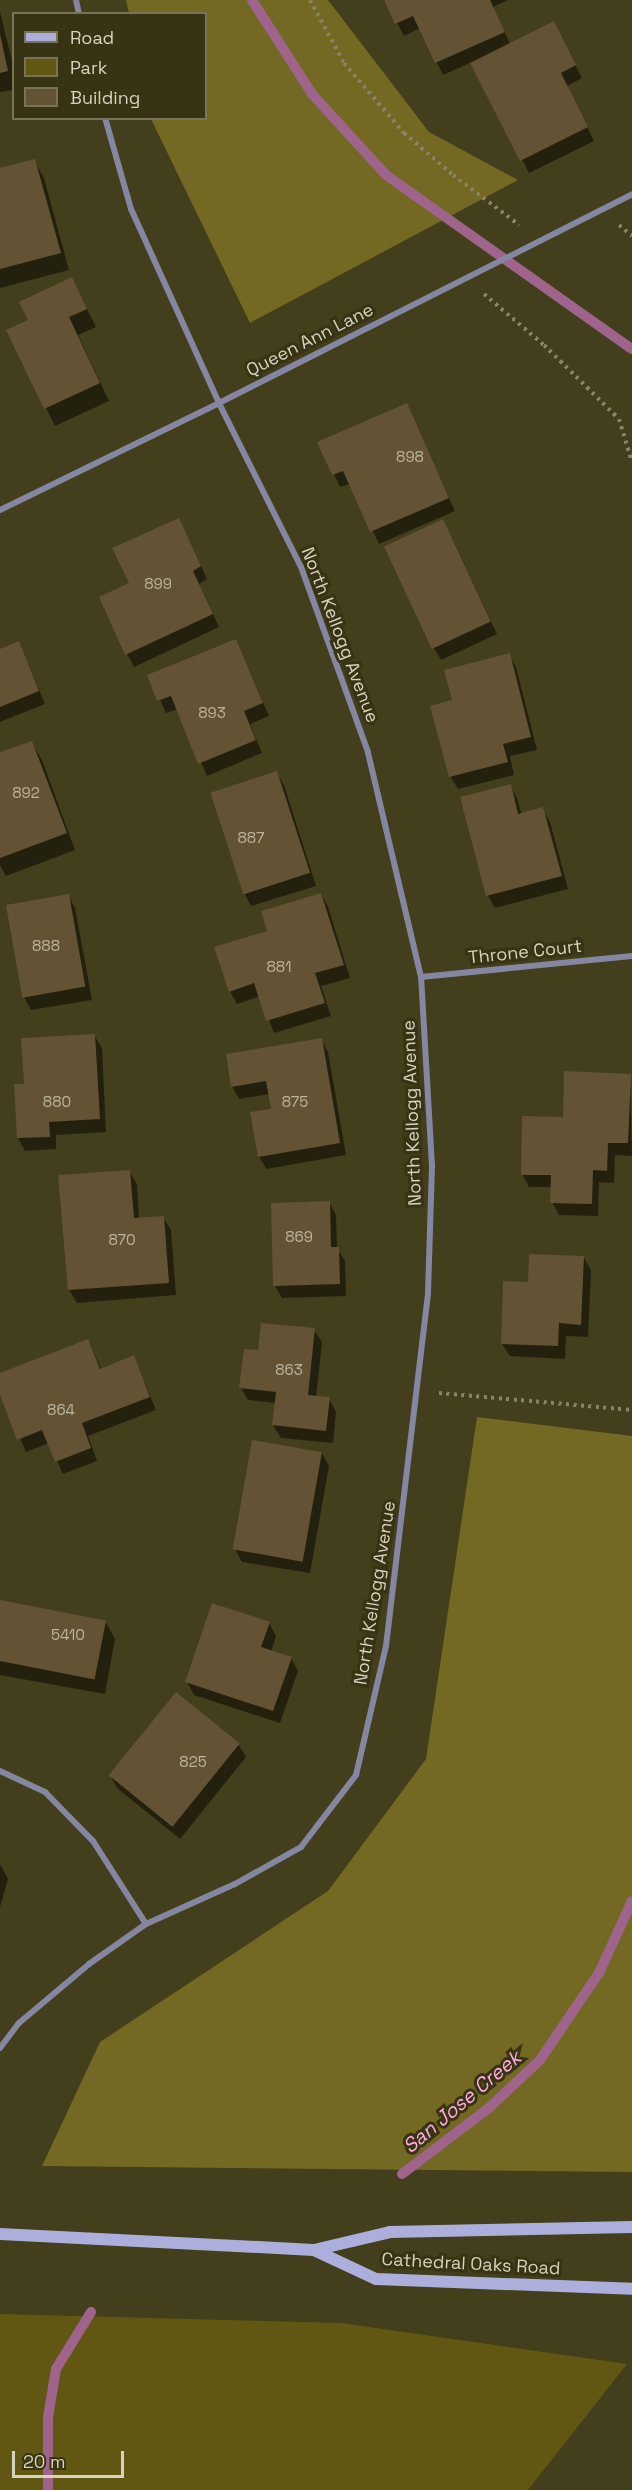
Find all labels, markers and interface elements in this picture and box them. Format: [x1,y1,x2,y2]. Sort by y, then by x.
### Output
legend [12,12,207,120]
text: Road [70,26,114,49]
text: Park [70,56,107,79]
text: Building [70,86,140,109]
street label: Queen Ann Lane [243,299,377,381]
house number: 898 [396,448,424,466]
street label: North Kellogg Avenue [297,544,383,726]
house number: 899 [144,575,172,593]
house number: 893 [198,704,226,722]
house number: 892 [12,784,40,802]
house number: 887 [238,829,264,847]
street label: Throne Court [467,935,583,969]
house number: 888 [32,937,60,955]
house number: 881 [267,958,291,976]
street label: North Kellogg Avenue [398,1020,426,1206]
house number: 880 [43,1093,71,1111]
house number: 875 [282,1093,308,1111]
house number: 869 [285,1228,313,1246]
house number: 870 [108,1231,136,1249]
house number: 863 [275,1361,303,1379]
house number: 864 [47,1401,75,1419]
street label: North Kellogg Avenue [350,1499,400,1687]
house number: 5410 [51,1626,85,1644]
house number: 825 [179,1753,207,1771]
water label: San Jose Creek [398,2046,526,2158]
street label: Cathedral Oaks Road [381,2249,561,2279]
scale bar [15,2439,128,2477]
text: 20 m [23,2450,66,2473]

